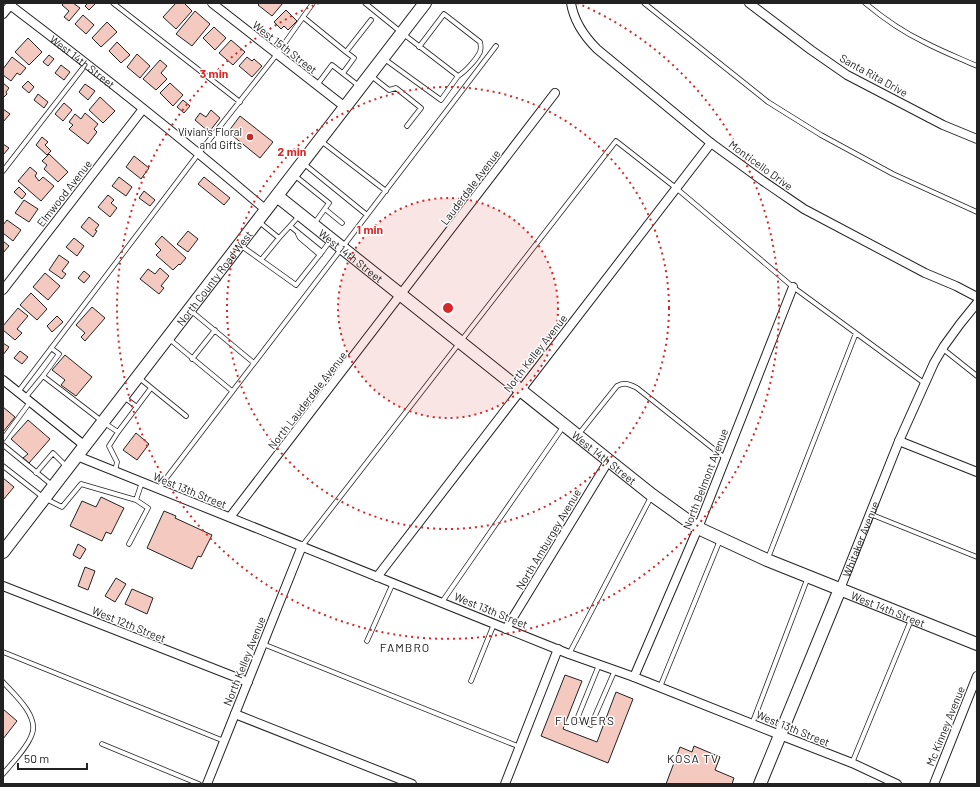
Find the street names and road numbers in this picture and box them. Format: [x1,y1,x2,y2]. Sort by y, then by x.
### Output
street label: West 15th Street [250,18,320,76]
street label: West 14th Street [48,32,118,90]
street label: Santa Rita Drive [838,51,910,99]
street label: Monticello Drive [726,137,796,193]
street label: Lauderdale Avenue [437,147,503,227]
street label: Elmwood Avenue [34,157,94,229]
street label: West 14th Street [317,226,386,285]
street label: North County Road West [173,228,254,328]
street label: North Kelley Avenue [501,311,569,394]
street label: North Lauderdale Avenue [265,348,349,451]
street label: North Belmont Avenue [680,427,730,531]
street label: West 14th Street [570,428,639,487]
street label: West 13th Street [151,469,229,511]
street label: North Amburgey Avenue [513,486,583,592]
street label: Whitaker Avenue [839,499,881,579]
street label: West 14th Street [849,588,927,629]
street label: West 13th Street [452,589,530,631]
street label: West 12th Street [90,603,168,645]
street label: North Kelley Avenue [220,614,268,708]
street label: Mc Kinney Avenue [923,684,967,768]
street label: West 13th Street [754,707,832,749]

